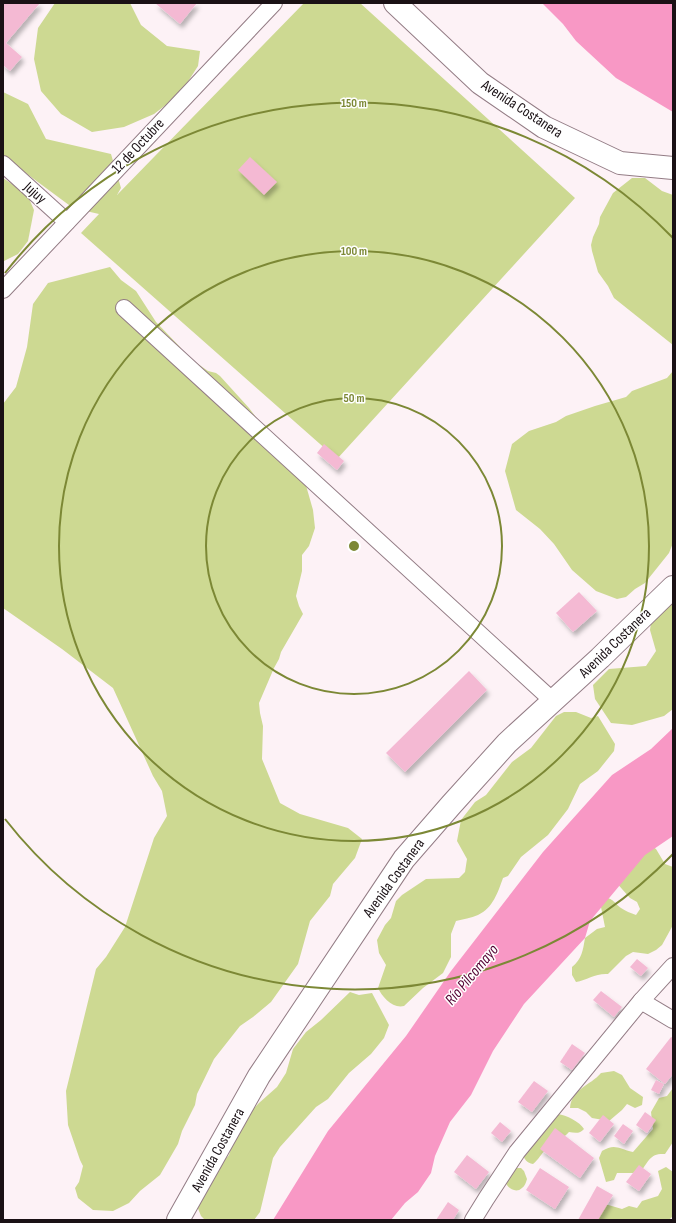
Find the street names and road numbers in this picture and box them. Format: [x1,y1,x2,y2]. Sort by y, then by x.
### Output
street label: Avenida Costanera [477,75,566,142]
street label: 12 de Octubre [107,114,169,178]
street label: Jujuy [19,177,50,208]
street label: Avenida Costanera [574,604,655,683]
street label: Avenida Costanera [358,835,429,922]
street label: Avenida Costanera [187,1105,249,1196]

